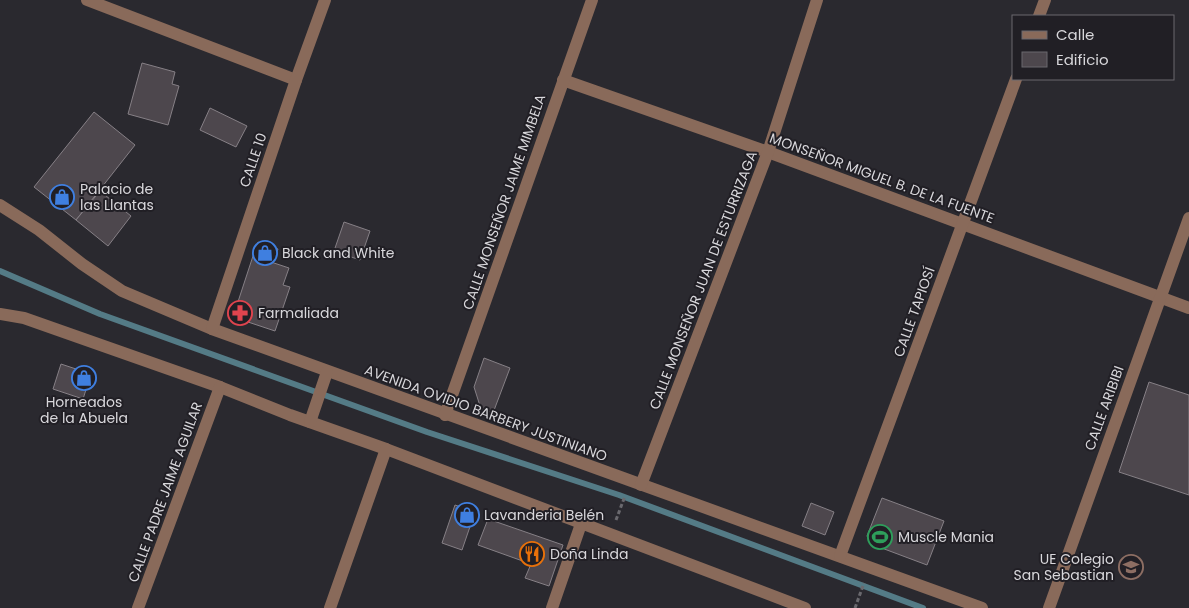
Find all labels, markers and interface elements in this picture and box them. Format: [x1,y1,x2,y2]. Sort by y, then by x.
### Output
legend [1012,15,1174,80]
text: Calle [1056,24,1094,45]
text: Edificio [1056,49,1109,70]
street label: CALLE MONSEÑOR JAIME MIMBELA [458,92,550,312]
street label: MONSEÑOR MIGUEL B. DE LA FUENTE [767,128,997,228]
street label: CALLE 10 [234,130,272,190]
street label: CALLE MONSEÑOR JUAN DE ESTURRIZAGA [644,148,762,412]
place label: Palacio de las Llantas [80,179,154,215]
shop icon: Palacio de las Llantas [49,184,75,210]
shop icon: Black and White [252,240,278,266]
place label: Black and White [282,243,395,263]
street label: CALLE TAPIOSÍ [888,264,940,360]
pharmacy icon: Farmaliada [227,300,253,326]
place label: Farmaliada [258,303,339,323]
street label: AVENIDA OVIDIO BARBERY JUSTINIANO [362,360,610,466]
street label: CALLE ARIBIBI [1079,363,1129,453]
shop icon: Horneados de la Abuela [71,365,97,391]
place label: Horneados de la Abuela [40,392,128,428]
street label: CALLE PADRE JAIME AGUILAR [123,399,207,585]
shop icon: Lavanderia Belén [454,502,480,528]
place label: Lavanderia Belén [484,505,604,525]
sports icon: Muscle Mania [867,524,893,550]
place label: Muscle Mania [898,527,994,547]
restaurant icon: Doña Linda [519,541,545,567]
place label: Doña Linda [550,544,628,564]
place label: UE Colegio San Sebastian [1014,549,1114,585]
school or university icon: UE Colegio San Sebastian [1118,554,1144,580]

